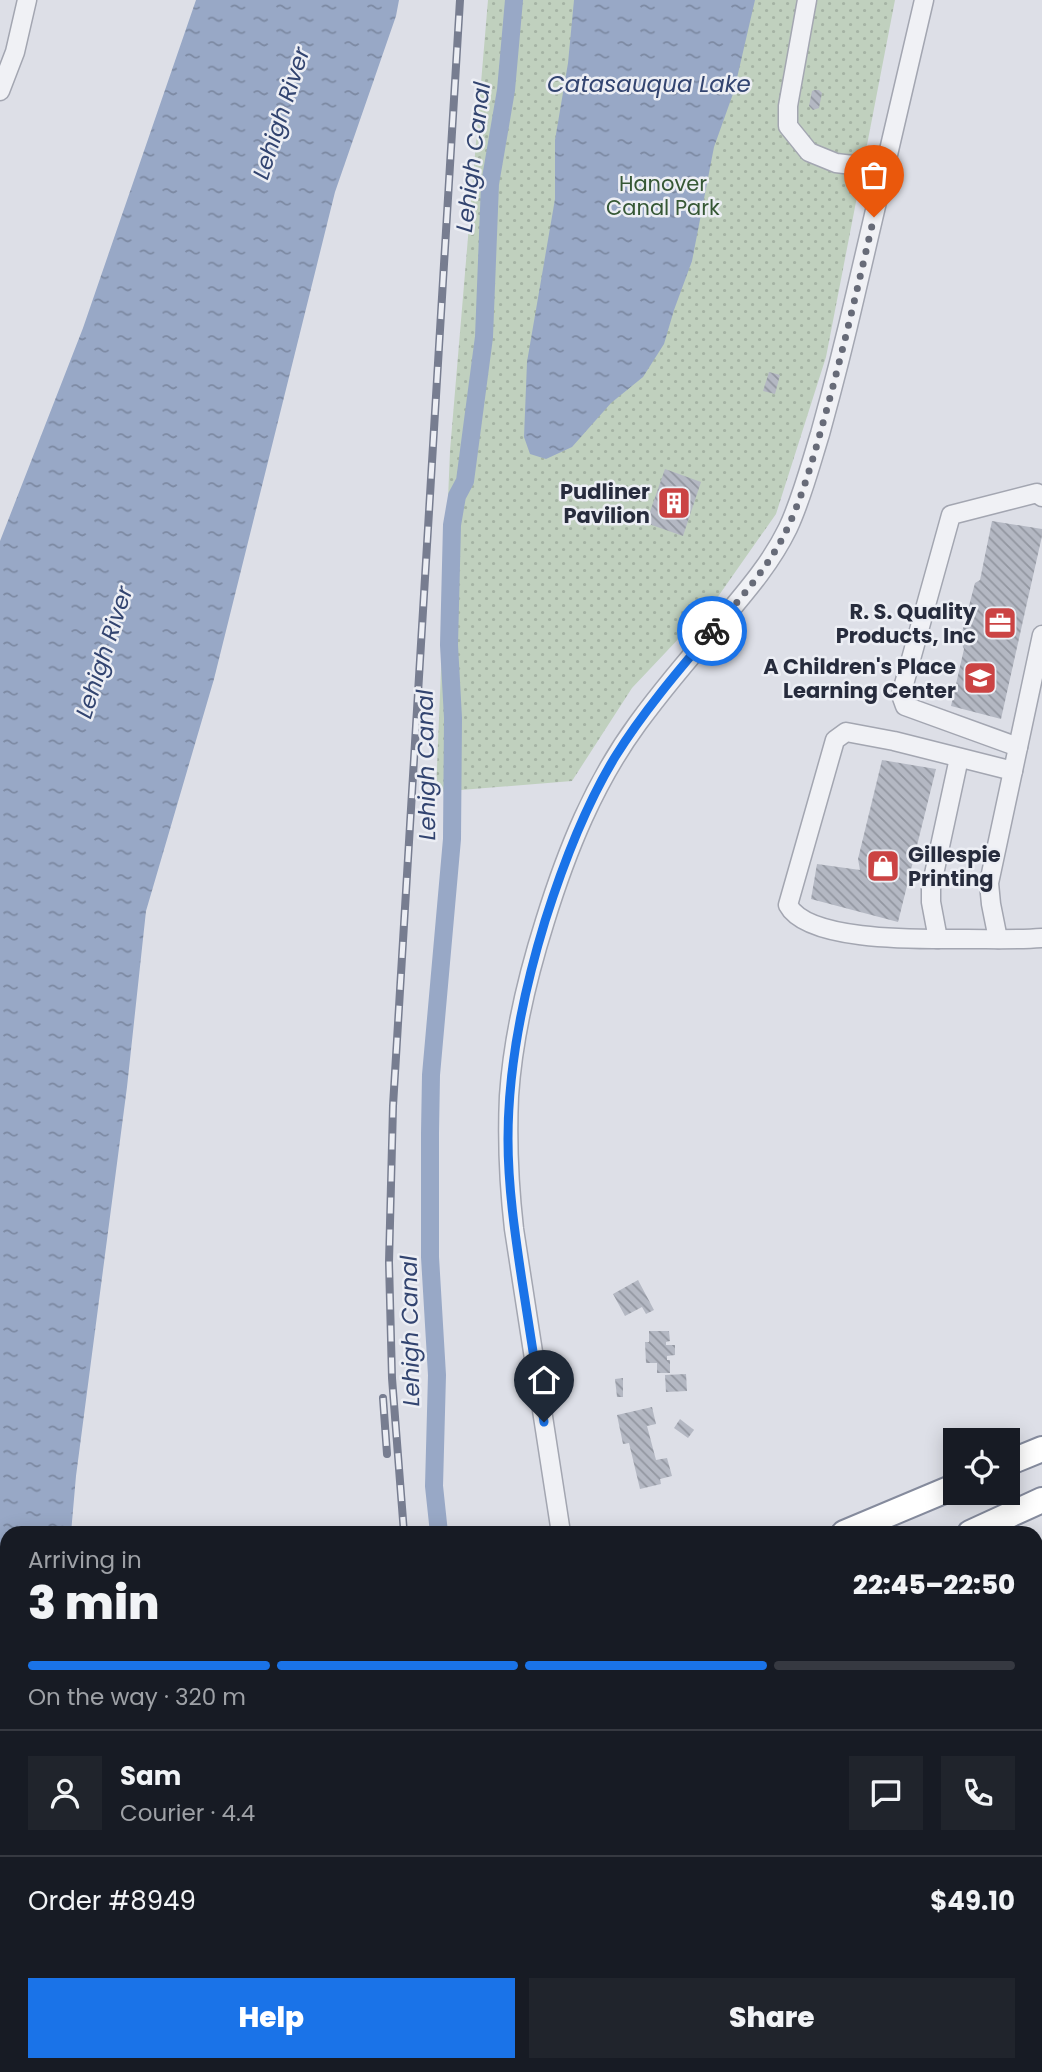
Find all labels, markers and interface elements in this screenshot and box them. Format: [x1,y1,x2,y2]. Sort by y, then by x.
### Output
water label: Lehigh River [245,42,318,183]
water label: Catasauqua Lake [547,68,751,100]
water label: Lehigh Canal [448,80,498,234]
pin [844,145,904,217]
icon: bag [855,156,893,194]
park label: Hanover Canal Park [606,169,720,222]
place label: Pudliner Pavilion [560,477,650,530]
building icon: Pudliner Pavilion [655,484,693,522]
water label: Lehigh River [68,581,141,722]
courier [677,596,747,666]
place label: R. S. Quality Products, Inc [836,597,977,650]
office icon: R. S. Quality Products, Inc [981,604,1019,642]
icon: bike [693,612,731,650]
place label: A Children's Place Learning Center [763,652,956,705]
school or university icon: A Children's Place Learning Center [961,659,999,697]
water label: Lehigh Canal [409,689,443,841]
place label: Gillespie Printing [908,840,1001,893]
shop icon: Gillespie Printing [864,847,902,885]
water label: Lehigh Canal [393,1255,427,1407]
pin [514,1350,574,1422]
icon: home [525,1361,563,1399]
map controls [943,1428,1020,1505]
button: locate [943,1428,1020,1505]
text: Arriving in [28,1544,142,1576]
text: 22:45–22:50 [853,1567,1015,1603]
text: 3 min [28,1571,160,1635]
text: On the way · 320 m [28,1681,246,1713]
button: person [28,1756,102,1830]
button: chat [849,1756,923,1830]
button: phone [941,1756,1015,1830]
text: Sam [120,1758,181,1794]
text: Courier · 4.4 [120,1797,255,1829]
text: Order #8949 [28,1883,196,1919]
text: $49.10 [930,1883,1015,1919]
button: Help [28,1978,515,2058]
button: Share [529,1978,1015,2058]

